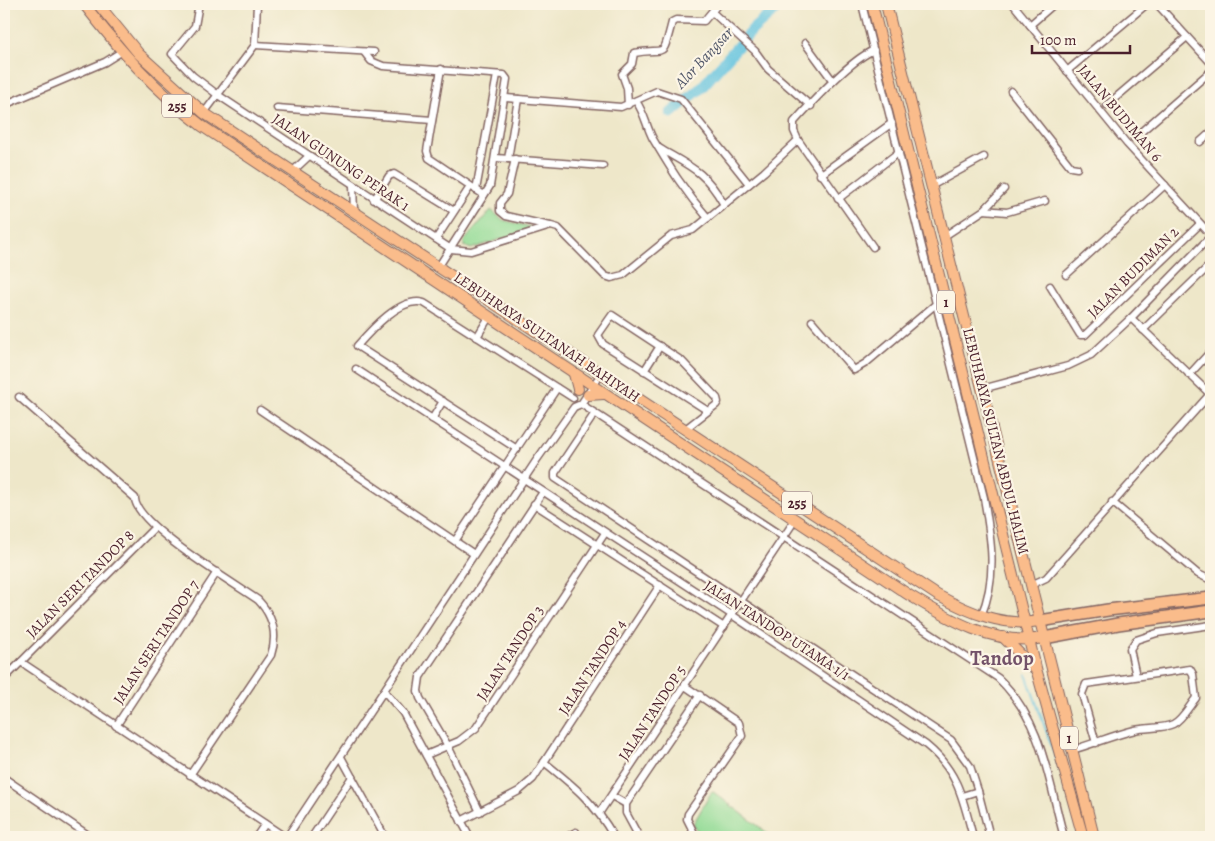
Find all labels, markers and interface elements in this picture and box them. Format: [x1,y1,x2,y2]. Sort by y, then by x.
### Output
water label: Alor Bangsar [669,22,739,94]
scale bar [1032,22,1130,54]
text: 100 m [1040,30,1077,50]
street label: JALAN BUDIMAN 6 [1073,60,1167,166]
road number: 255 [162,94,192,118]
street label: JALAN GUNUNG PERAK 1 [268,109,414,215]
street label: JALAN BUDIMAN 2 [1083,222,1183,322]
street label: LEBUHRAYA SULTANAH BAHIYAH [450,267,644,407]
road number: 1 [937,290,955,314]
street label: LEBUHRAYA SULTAN ABDUL HALIM [958,326,1034,556]
road number: 255 [782,492,812,514]
street label: JALAN SERI TANDOP 8 [22,526,138,642]
street label: JALAN TANDOP UTAMA 1/1 [700,575,854,685]
street label: JALAN SERI TANDOP 7 [108,576,204,708]
street label: JALAN TANDOP 3 [472,602,548,704]
street label: JALAN TANDOP 4 [554,615,631,719]
district label: Tandop [970,645,1034,672]
street label: JALAN TANDOP 5 [614,661,690,765]
road number: 1 [1060,726,1078,750]

